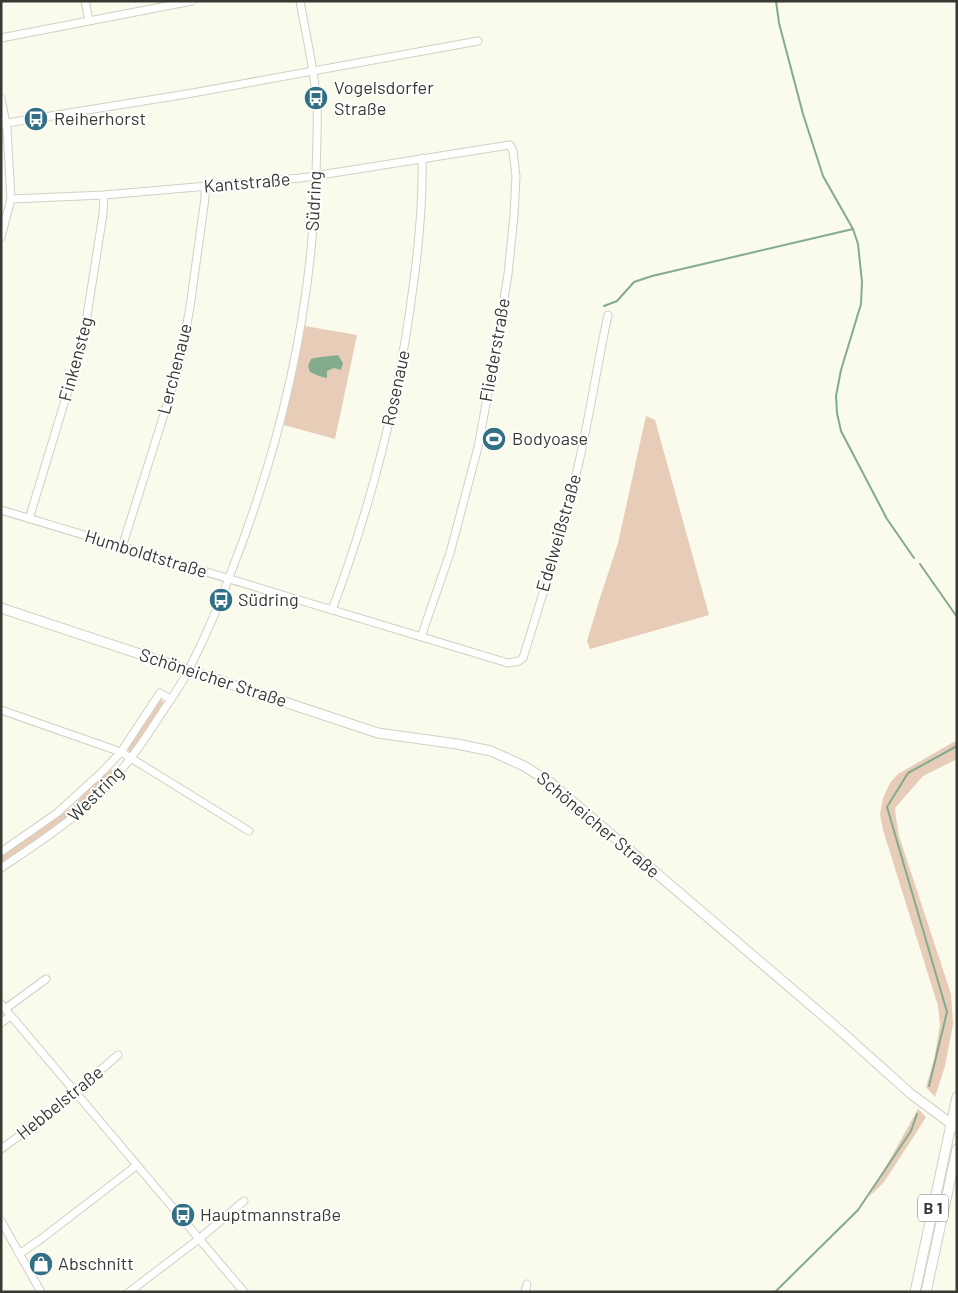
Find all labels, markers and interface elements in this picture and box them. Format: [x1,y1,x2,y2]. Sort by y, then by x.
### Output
place label: Vogelsdorfer Straße [334,76,434,119]
bus stop icon: Vogelsdorfer Straße [303,85,329,111]
bus stop icon: Reiherhorst [23,106,49,132]
place label: Reiherhorst [54,107,146,129]
street label: Kantstraße [203,167,291,197]
street label: Südring [300,170,326,232]
street label: Fliederstraße [474,296,514,403]
street label: Finkensteg [53,314,97,403]
street label: Lerchenaue [152,321,196,417]
street label: Rosenaue [376,348,414,428]
sports icon: Bodyoase [481,426,507,452]
place label: Bodyoase [512,427,588,449]
street label: Edelweißstraße [531,471,585,594]
street label: Humboldtstraße [82,524,210,582]
bus stop icon: Südring [208,587,234,613]
place label: Südring [238,588,299,610]
street label: Schöneicher Straße [137,643,290,711]
street label: Westring [63,761,128,826]
street label: Schöneicher Straße [533,766,665,882]
street label: Hebbelstraße [12,1061,107,1144]
road number: B 1 [918,1194,948,1222]
bus stop icon: Hauptmannstraße [170,1202,196,1228]
place label: Hauptmannstraße [200,1203,341,1225]
shop icon: Abschnitt [28,1251,54,1277]
place label: Abschnitt [58,1252,134,1274]

